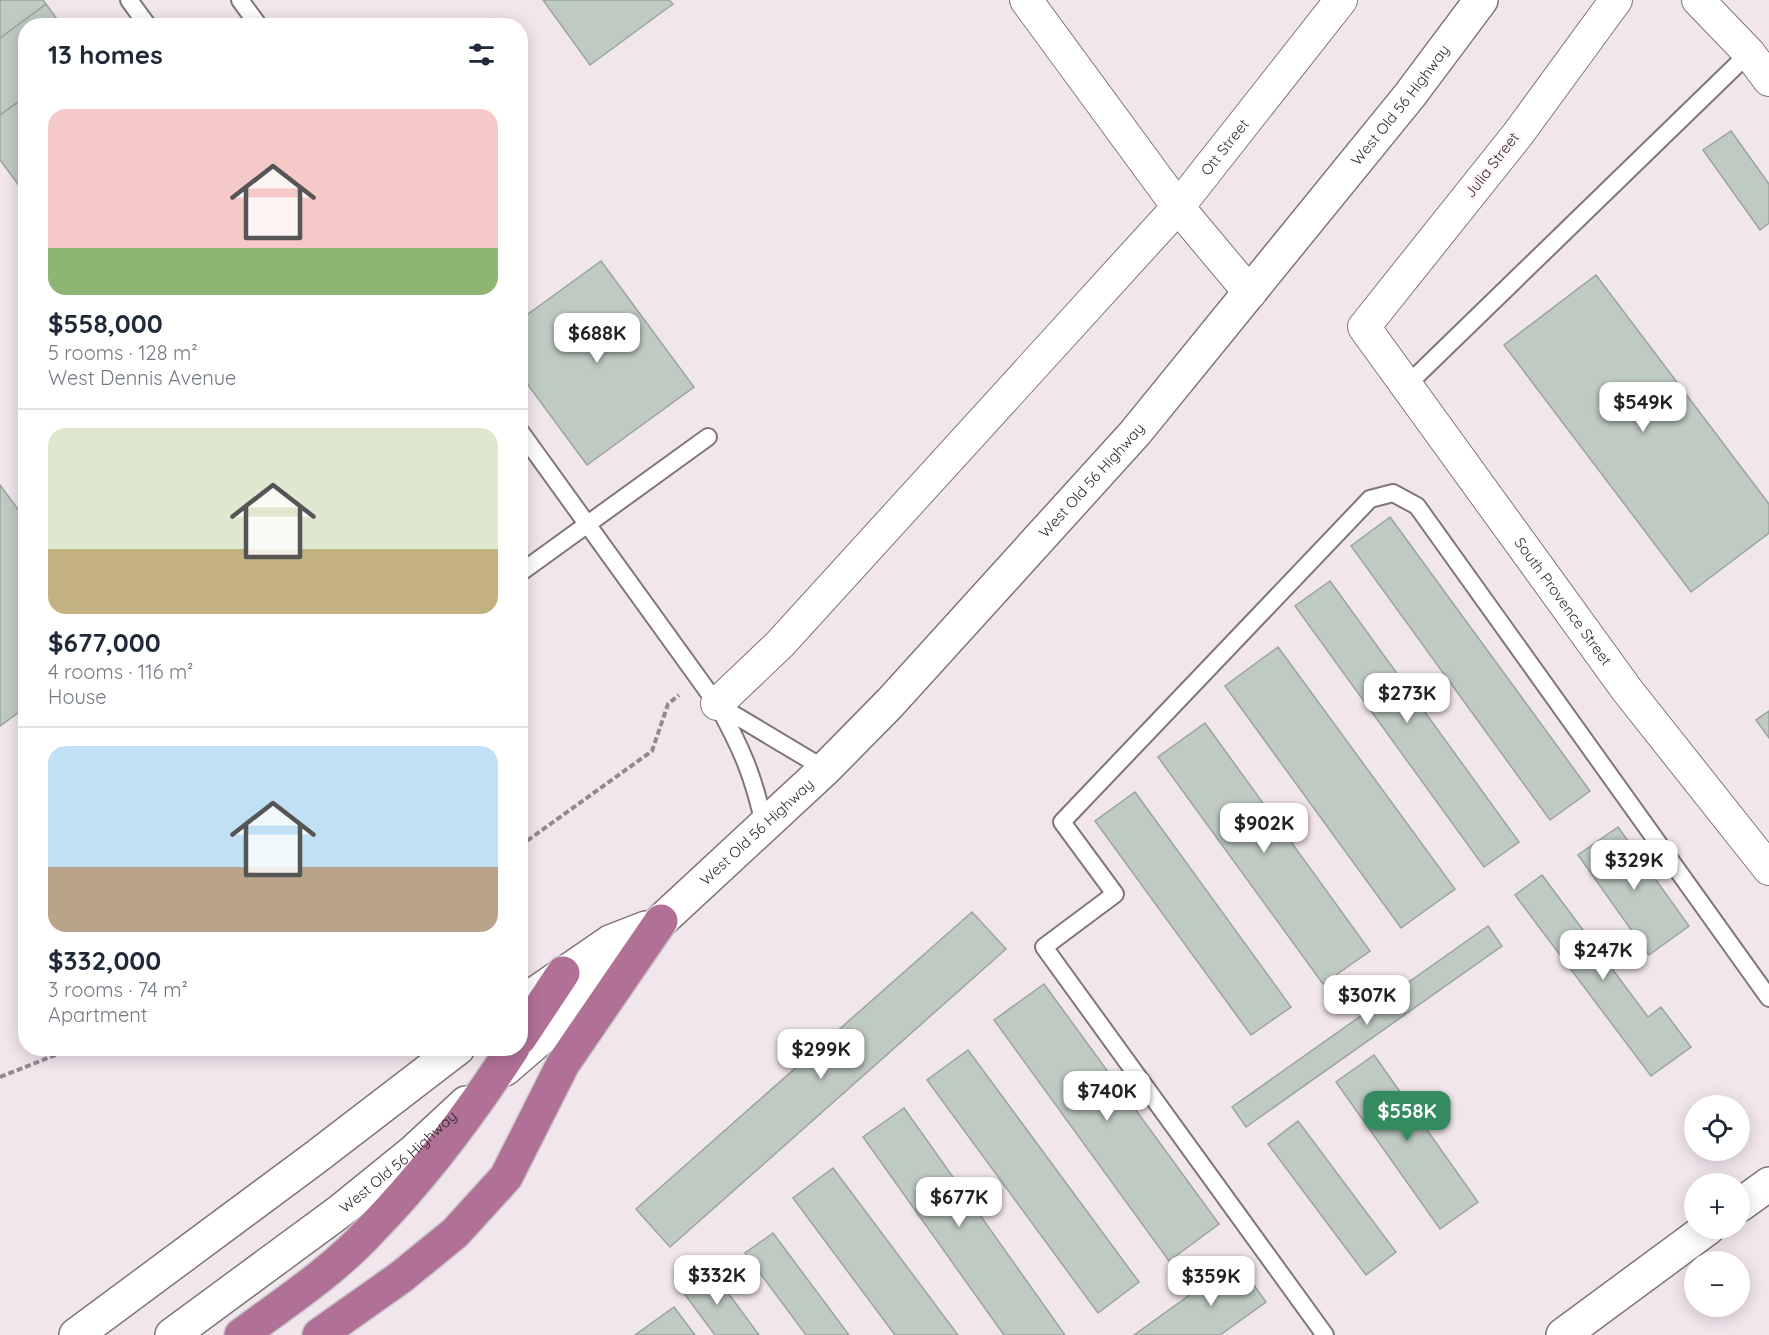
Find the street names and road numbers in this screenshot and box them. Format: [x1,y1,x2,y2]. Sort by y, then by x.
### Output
street label: West Old 56 Highway [1347,41,1453,169]
street label: Ott Street [1196,115,1253,179]
street label: Julia Street [1460,128,1523,201]
street label: West Old 56 Highway [1035,419,1148,541]
street label: South Provence Street [1511,534,1616,669]
street label: West Old 56 Highway [696,774,817,889]
street label: West Old 56 Highway [335,1106,461,1217]

